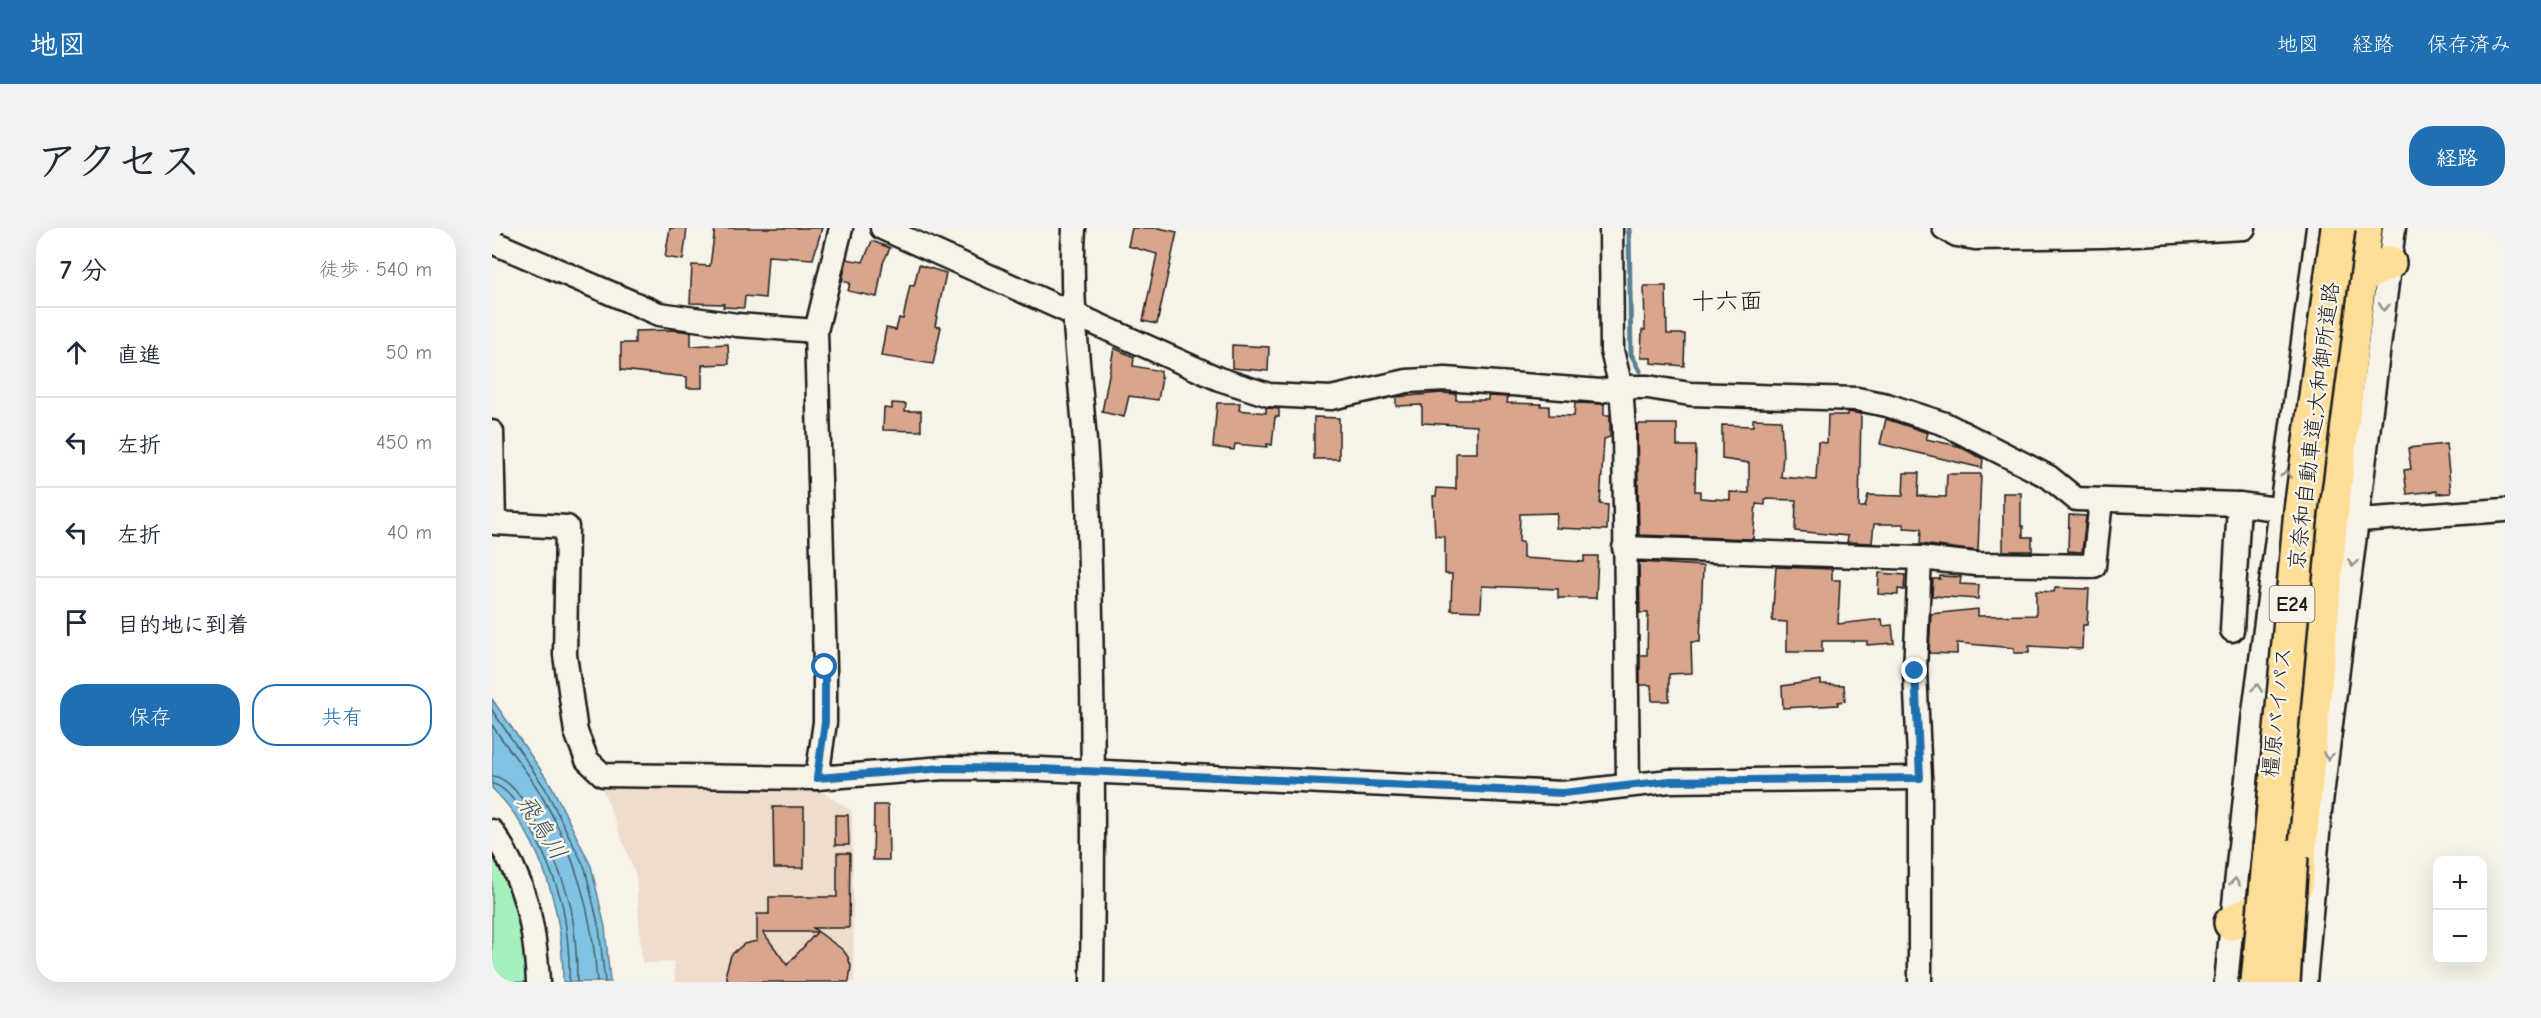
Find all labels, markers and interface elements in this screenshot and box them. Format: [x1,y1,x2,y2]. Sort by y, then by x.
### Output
text: 地図 [30,29,86,61]
text: 地図 [2277,32,2319,56]
text: 経路 [2352,32,2394,56]
text: 保存済み [2427,32,2511,56]
button: 経路 [2409,126,2505,186]
text: アクセス [36,137,201,186]
text: 7 分 [60,256,107,286]
text: 徒歩 · 540 m [319,258,432,281]
street label: 京奈和自動車道;大和御所道路 [2283,280,2345,572]
district label: 十六面 [1691,287,1763,315]
one-way arrow [2379,302,2391,311]
icon: ahead [60,336,93,369]
text: 50 m [386,341,432,364]
text: 直進 [117,342,161,368]
icon: left [60,426,93,459]
text: 450 m [376,431,432,454]
text: 左折 [117,432,161,458]
one-way arrow [2279,469,2291,479]
icon: left [60,516,93,549]
text: 40 m [387,521,432,544]
text: 左折 [117,522,161,548]
one-way arrow [2348,558,2360,568]
road number: E24 [2270,586,2314,622]
icon: arrive [60,606,93,639]
text: 目的地に到着 [117,612,249,638]
street label: 橿原バイパス [2257,645,2297,779]
route start [811,653,837,679]
route end [1901,657,1927,683]
button: 保存 [60,684,240,746]
button: 共有 [252,684,432,746]
one-way arrow [2250,684,2263,693]
one-way arrow [2322,752,2334,761]
water label: 飛鳥川 [511,789,573,865]
map controls [2433,856,2487,964]
button: + [2433,856,2487,910]
one-way arrow [2228,877,2241,886]
button: − [2433,910,2487,964]

